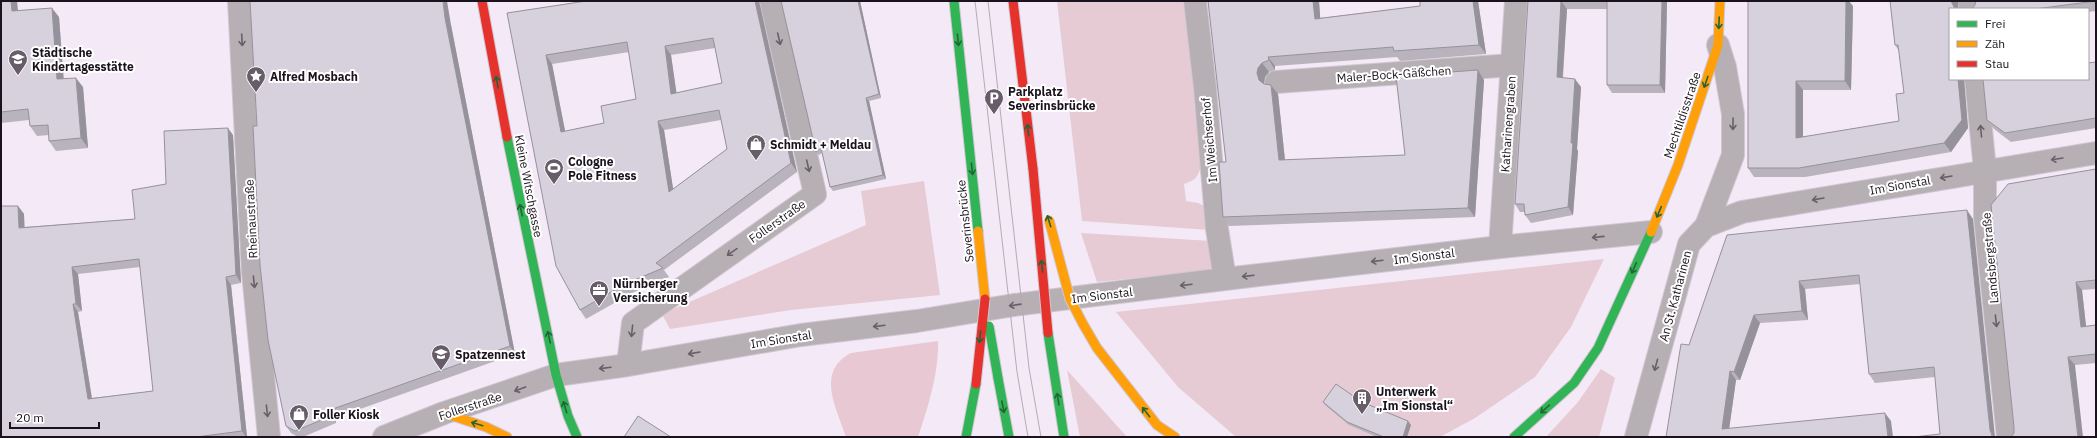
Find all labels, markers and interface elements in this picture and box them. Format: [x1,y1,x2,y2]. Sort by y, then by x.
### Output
legend [1949,8,2089,80]
one-way arrow [1715,16,1723,29]
text: Frei [1985,16,2005,31]
one-way arrow [776,32,784,45]
one-way arrow [238,33,245,46]
one-way arrow [954,33,962,46]
text: Zäh [1985,36,2005,51]
place label: Städtische Kindertagesstätte [32,45,134,74]
school or university icon: Städtische Kindertagesstätte [7,48,29,76]
text: Stau [1985,56,2009,71]
street label: Maler-Bock-Gäßchen [1336,63,1452,85]
place icon: Alfred Mosbach [245,65,267,93]
place label: Alfred Mosbach [270,69,358,84]
street label: Mechtildisstraße [1660,69,1704,160]
street label: Katharinengraben [1497,75,1519,173]
one-way arrow [1702,75,1710,87]
one-way arrow [493,76,501,89]
place label: Parkplatz Severinsbrücke [1008,84,1096,113]
parking icon: Parkplatz Severinsbrücke [983,87,1005,115]
street label: Im Weichserhof [1198,97,1220,183]
one-way arrow [1729,117,1737,130]
one-way arrow [1025,124,1032,137]
one-way arrow [1977,125,1985,138]
street label: Kleine Witschgasse [512,133,546,239]
shop icon: Schmidt + Meldau [745,133,767,161]
place label: Schmidt + Meldau [770,137,871,152]
place label: Cologne Pole Fitness [568,154,637,183]
one-way arrow [2051,155,2064,163]
sports icon: Cologne Pole Fitness [543,157,565,185]
one-way arrow [805,159,813,172]
one-way arrow [968,162,975,175]
street label: Im Sionstal [1869,172,1931,198]
one-way arrow [1940,173,1953,181]
street label: Rheinaustraße [241,179,261,259]
street label: Severinsbrücke [953,179,977,263]
one-way arrow [1812,195,1825,203]
street label: Follerstraße [746,196,809,246]
one-way arrow [516,204,524,217]
one-way arrow [1655,206,1662,218]
street label: Landsbergstraße [1979,212,2001,304]
one-way arrow [1045,214,1052,227]
one-way arrow [1592,233,1605,240]
street label: Im Sionstal [1393,245,1455,267]
one-way arrow [727,248,738,256]
street label: An St. Katharinen [1656,249,1694,343]
one-way arrow [1371,258,1384,265]
one-way arrow [1038,260,1045,273]
one-way arrow [1630,262,1638,274]
one-way arrow [1242,272,1255,280]
one-way arrow [250,275,258,288]
place label: Nürnberger Versicherung [613,276,688,305]
office icon: Nürnberger Versicherung [588,279,610,307]
one-way arrow [1180,281,1193,288]
street label: Im Sionstal [1071,284,1133,306]
one-way arrow [1009,301,1022,309]
one-way arrow [1992,314,1999,327]
one-way arrow [873,322,886,330]
one-way arrow [628,324,635,337]
street label: Im Sionstal [750,327,812,351]
one-way arrow [977,330,984,343]
one-way arrow [544,331,552,344]
school or university icon: Spatzennest [430,343,452,371]
place label: Spatzennest [455,347,526,362]
one-way arrow [688,350,701,358]
one-way arrow [1652,359,1659,372]
one-way arrow [599,364,612,372]
place label: Unterwerk „Im Sionstal“ [1376,384,1453,413]
one-way arrow [513,386,526,393]
building icon: Unterwerk „Im Sionstal“ [1351,387,1373,415]
street label: Follerstraße [436,389,504,423]
one-way arrow [1054,392,1062,405]
one-way arrow [561,400,568,413]
one-way arrow [1000,400,1008,413]
shop icon: Foller Kiosk [288,403,310,431]
scale bar [10,404,99,430]
one-way arrow [263,404,271,417]
one-way arrow [1540,405,1551,414]
one-way arrow [1142,406,1151,417]
place label: Foller Kiosk [313,407,380,422]
text: 20 m [16,410,44,425]
one-way arrow [471,419,483,427]

